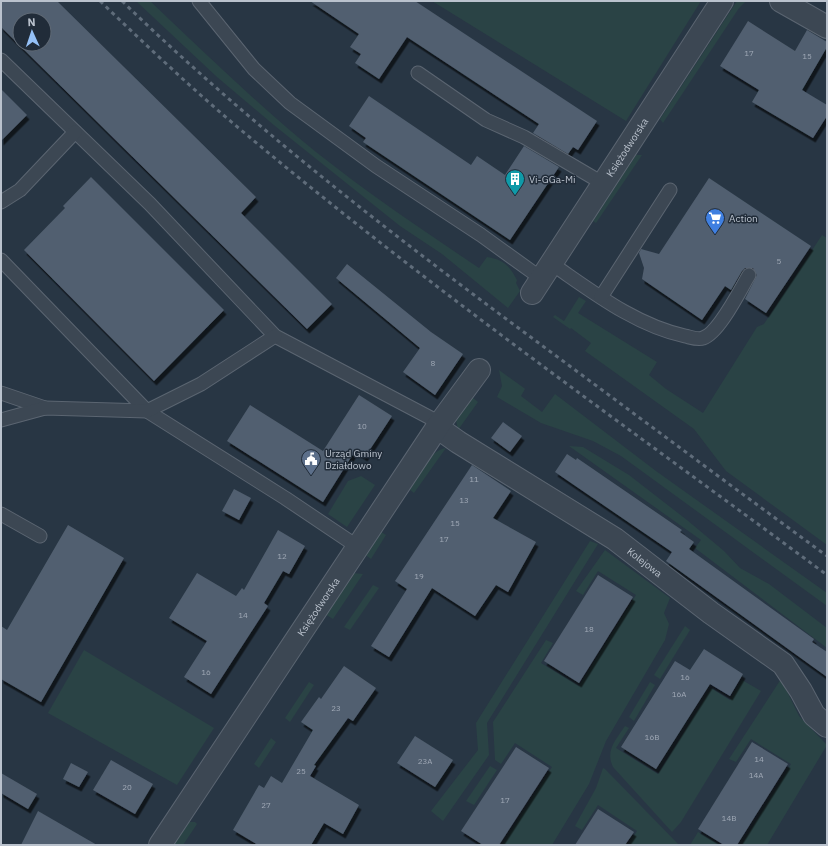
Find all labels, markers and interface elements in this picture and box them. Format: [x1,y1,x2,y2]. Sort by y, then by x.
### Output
north arrow [12,12,52,52]
text: N [27,15,36,29]
house number: 17 [744,48,754,58]
house number: 15 [802,51,812,61]
street label: Księżodworska [603,115,652,179]
building icon: Vi-GGa-Mi [504,168,526,196]
place label: Vi-GGa-Mi [529,173,576,186]
supermarket icon: Action [704,207,726,235]
place label: Action [729,212,758,225]
house number: 5 [777,256,782,266]
house number: 8 [431,358,436,368]
house number: 10 [357,421,367,431]
place label: Urząd Gminy Działdowo [325,447,382,472]
public building icon: Urząd Gminy Działdowo [300,448,322,476]
house number: 11 [469,474,479,484]
house number: 13 [459,495,469,505]
house number: 15 [450,518,460,528]
house number: 17 [439,534,449,544]
street label: Kolejowa [624,545,665,580]
house number: 12 [277,551,287,561]
house number: 19 [414,571,424,581]
street label: Księżodworska [294,575,343,639]
house number: 14 [238,610,248,620]
house number: 18 [584,624,594,634]
house number: 16 [201,667,211,677]
house number: 16 [680,672,690,682]
house number: 16A [672,689,686,699]
house number: 23 [331,703,341,713]
house number: 16B [645,732,659,742]
house number: 14 [754,754,764,764]
house number: 23A [418,756,432,766]
house number: 25 [296,766,306,776]
house number: 14A [749,770,763,780]
house number: 20 [122,782,132,792]
house number: 17 [500,795,510,805]
house number: 27 [261,800,271,810]
house number: 14B [722,813,736,823]

